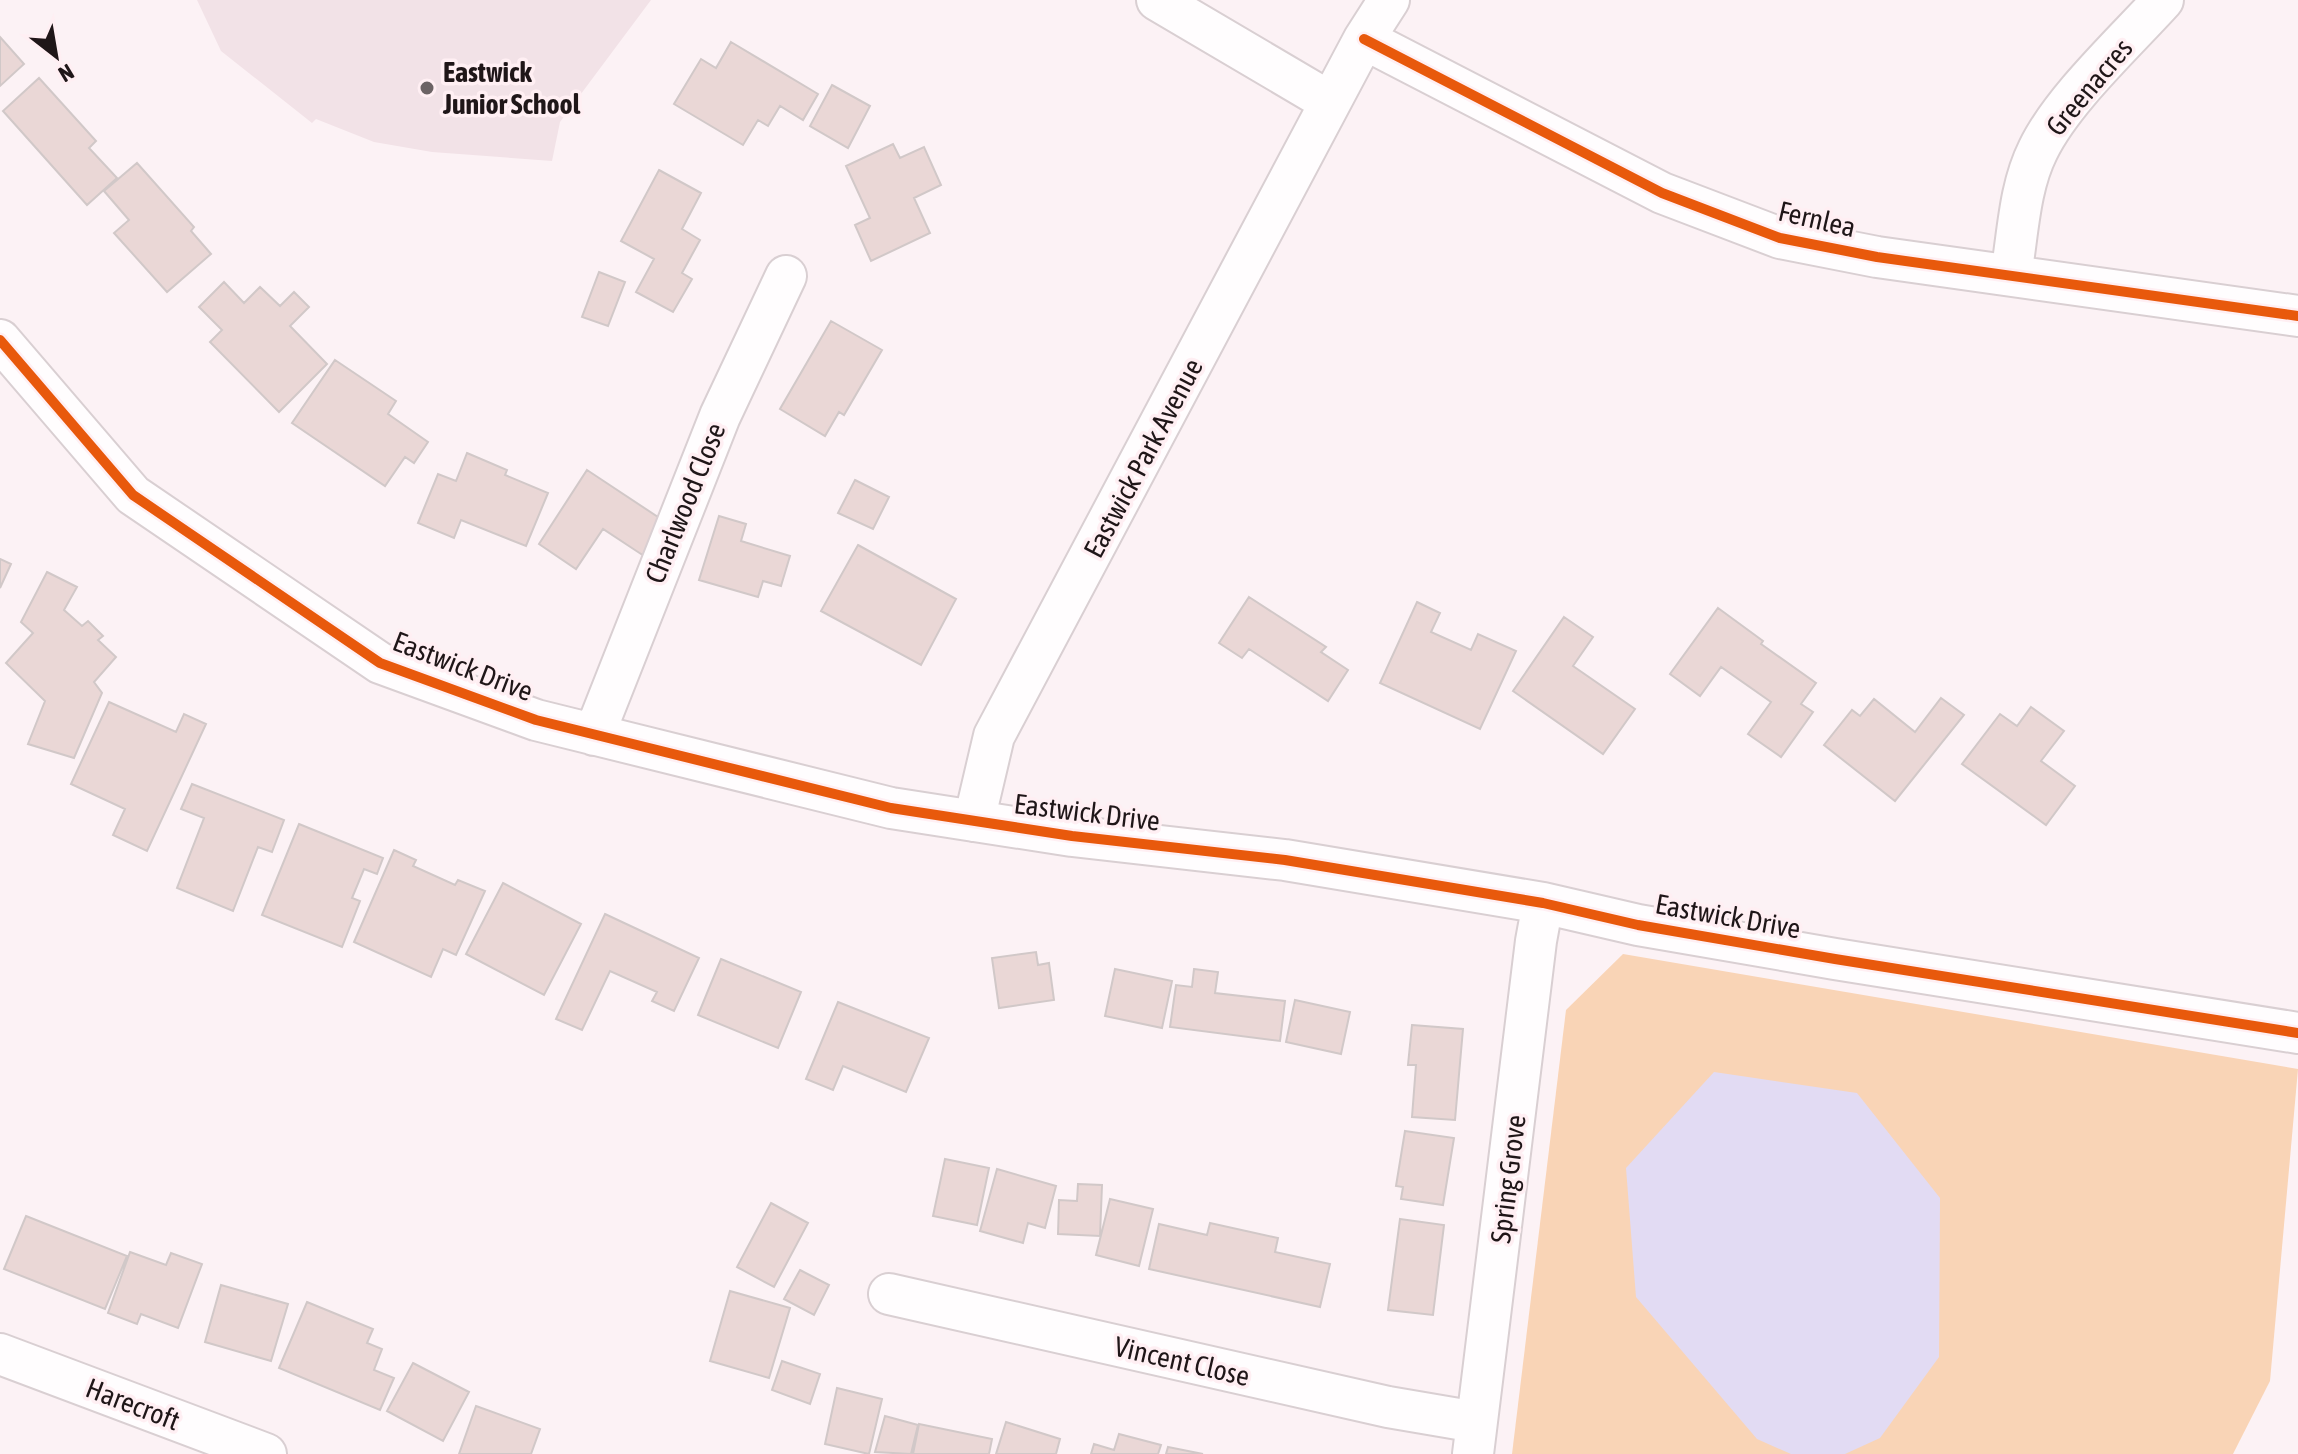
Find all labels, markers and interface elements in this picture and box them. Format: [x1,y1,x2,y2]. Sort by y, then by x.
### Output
north arrow [16,16,96,96]
street label: Greenacres [2039,32,2139,142]
place label: Eastwick Junior School [442,56,581,120]
text: N [54,59,79,88]
marker: Eastwick Junior School [418,79,436,97]
street label: Fernlea [1775,195,1859,243]
street label: Eastwick Park Avenue [1077,353,1209,563]
street label: Charlwood Close [638,418,732,588]
street label: Eastwick Drive [389,625,537,707]
street label: Eastwick Drive [1012,787,1162,837]
street label: Eastwick Drive [1653,887,1803,945]
street label: Spring Grove [1484,1113,1532,1245]
street label: Vincent Close [1111,1330,1253,1392]
street label: Harecroft [82,1372,184,1436]

